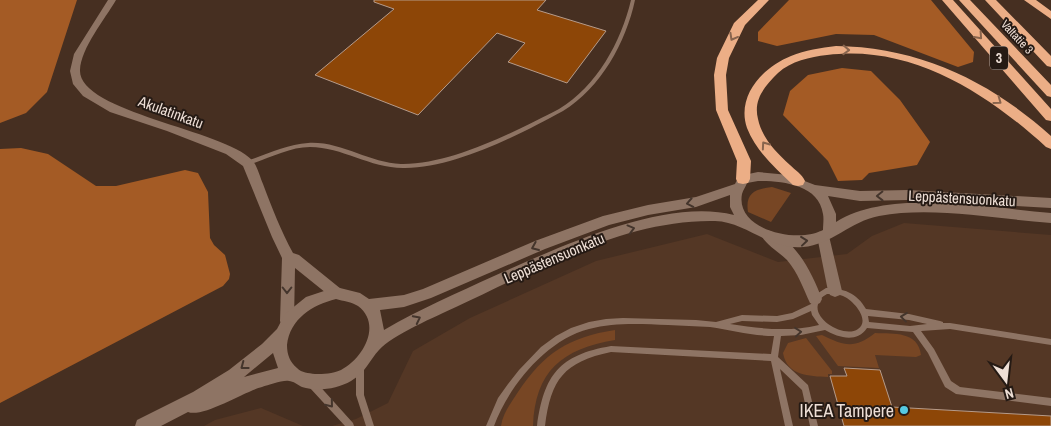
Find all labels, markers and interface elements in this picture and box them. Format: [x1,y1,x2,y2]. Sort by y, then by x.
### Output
street label: Valtatie 3 [998,17,1036,57]
one-way arrow [973,31,982,40]
one-way arrow [729,32,739,41]
one-way arrow [842,45,850,56]
road number: 3 [990,46,1008,70]
street label: Akulatinkatu [135,90,206,133]
one-way arrow [992,95,1002,104]
one-way arrow [762,141,771,151]
street label: Leppästensuonkatu [908,185,1016,211]
one-way arrow [876,191,884,201]
one-way arrow [686,197,695,207]
one-way arrow [627,225,635,235]
street label: Leppästensuonkatu [500,227,608,289]
one-way arrow [800,236,808,247]
one-way arrow [531,241,540,252]
one-way arrow [282,286,292,294]
one-way arrow [900,312,908,323]
one-way arrow [412,314,421,325]
one-way arrow [794,327,802,338]
north arrow [981,356,1031,406]
one-way arrow [241,361,250,369]
text: N [1003,384,1016,403]
one-way arrow [325,398,334,407]
place label: IKEA Tampere [800,398,894,423]
marker: IKEA Tampere [898,404,910,416]

